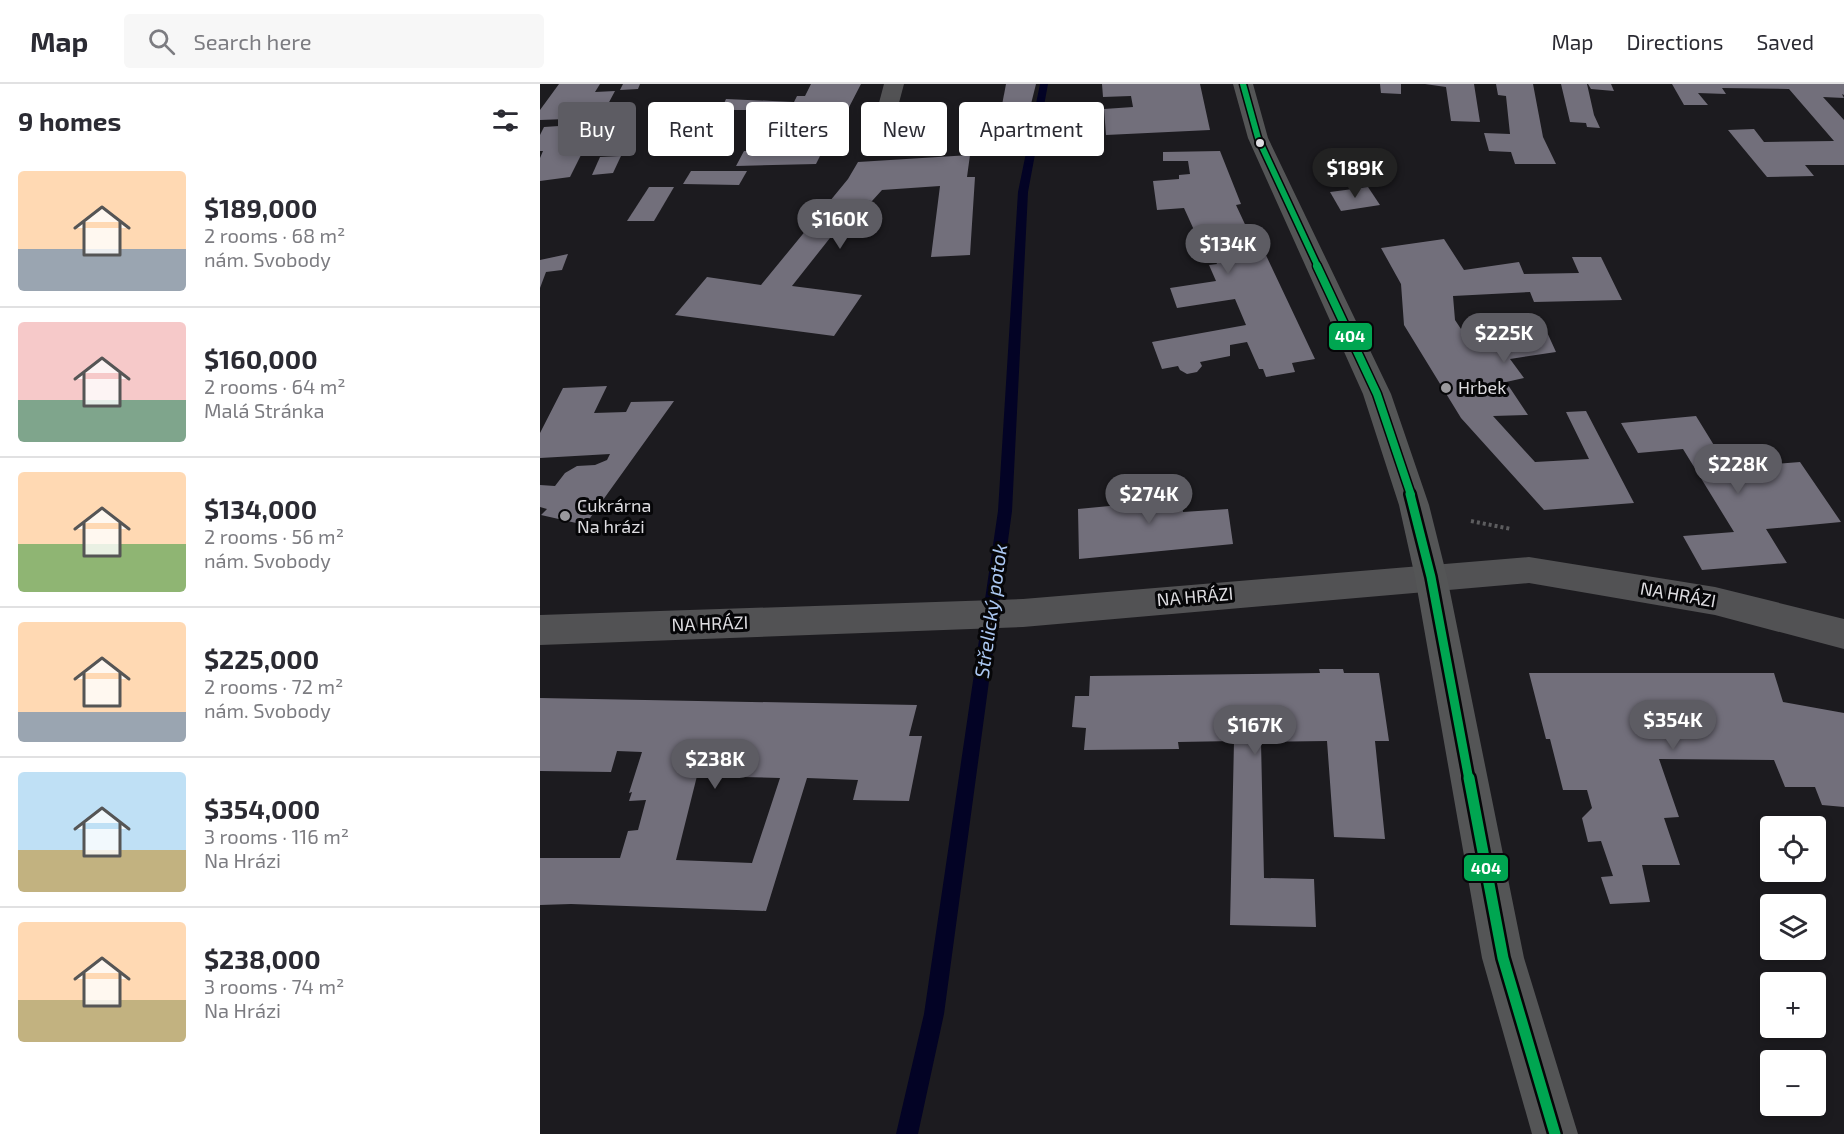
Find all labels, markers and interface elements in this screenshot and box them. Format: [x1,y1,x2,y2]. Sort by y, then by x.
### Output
search box [124,14,544,68]
text: Map [30,24,88,58]
icon: search [145,25,178,58]
text: Search here [193,28,312,54]
text: Map [1551,29,1594,54]
text: Directions [1627,29,1723,54]
text: Saved [1756,29,1814,54]
chip: Buy [558,102,636,156]
chip: Rent [648,102,734,156]
chip: Filters [746,102,849,156]
chip: New [861,102,947,156]
chip: Apartment [959,102,1104,156]
icon: filters [489,104,522,137]
text: 9 homes [18,105,121,136]
unlabelled marker [1254,137,1266,149]
pin: $189K [1313,148,1397,199]
text: $189K [1326,155,1384,179]
text: $189,000 [204,192,317,223]
icon: home [66,195,138,267]
pin: $160K [798,199,882,250]
text: $160K [811,206,869,230]
text: 2 rooms · 68 m² [204,223,345,247]
pin: $134K [1186,224,1270,275]
text: $134K [1200,231,1257,255]
text: nám. Svobody [204,247,331,271]
pin: $225K [1462,313,1546,364]
text: $225K [1475,320,1533,344]
line badge: 404 [1328,322,1373,351]
text: 404 [1335,326,1365,345]
text: $160,000 [204,343,318,374]
icon: home [66,346,138,418]
text: 2 rooms · 64 m² [204,374,346,398]
place label: Hrbek [1458,376,1506,398]
marker: Hrbek [1439,381,1453,395]
text: Malá Stránka [204,398,324,422]
pin: $228K [1696,444,1780,495]
text: $228K [1708,451,1768,475]
pin: $274K [1107,474,1191,525]
text: $274K [1119,481,1179,505]
text: $134,000 [204,493,317,524]
place label: Cukrárna Na hrázi [577,494,651,537]
icon: home [66,496,138,568]
marker: Cukrárna Na hrázi [558,509,572,523]
text: 2 rooms · 56 m² [204,524,344,548]
water label: Střelický potok [969,542,1012,680]
text: nám. Svobody [204,548,331,572]
street label: NA HRÁZI [1638,577,1718,612]
street label: NA HRÁZI [1156,582,1234,610]
street label: NA HRÁZI [671,611,749,635]
text: $225,000 [204,643,319,674]
icon: home [66,646,138,718]
text: 2 rooms · 72 m² [204,674,343,698]
text: nám. Svobody [204,698,331,722]
pin: $354K [1631,700,1715,751]
pin: $167K [1213,705,1297,756]
text: $354K [1643,707,1703,731]
text: $167K [1227,712,1283,736]
pin: $238K [673,739,757,790]
text: $238K [685,746,745,770]
text: $354,000 [204,793,320,824]
icon: home [66,796,138,868]
map controls [1760,816,1826,1116]
button: locate [1760,816,1826,882]
text: 3 rooms · 116 m² [204,824,349,848]
text: Na Hrázi [204,848,281,872]
line badge: 404 [1463,854,1509,882]
text: 404 [1471,858,1501,877]
button: layers [1760,894,1826,960]
text: $238,000 [204,943,321,974]
icon: home [66,946,138,1018]
button: + [1760,972,1826,1038]
text: 3 rooms · 74 m² [204,974,344,998]
text: Na Hrázi [204,998,281,1022]
button: − [1760,1050,1826,1116]

